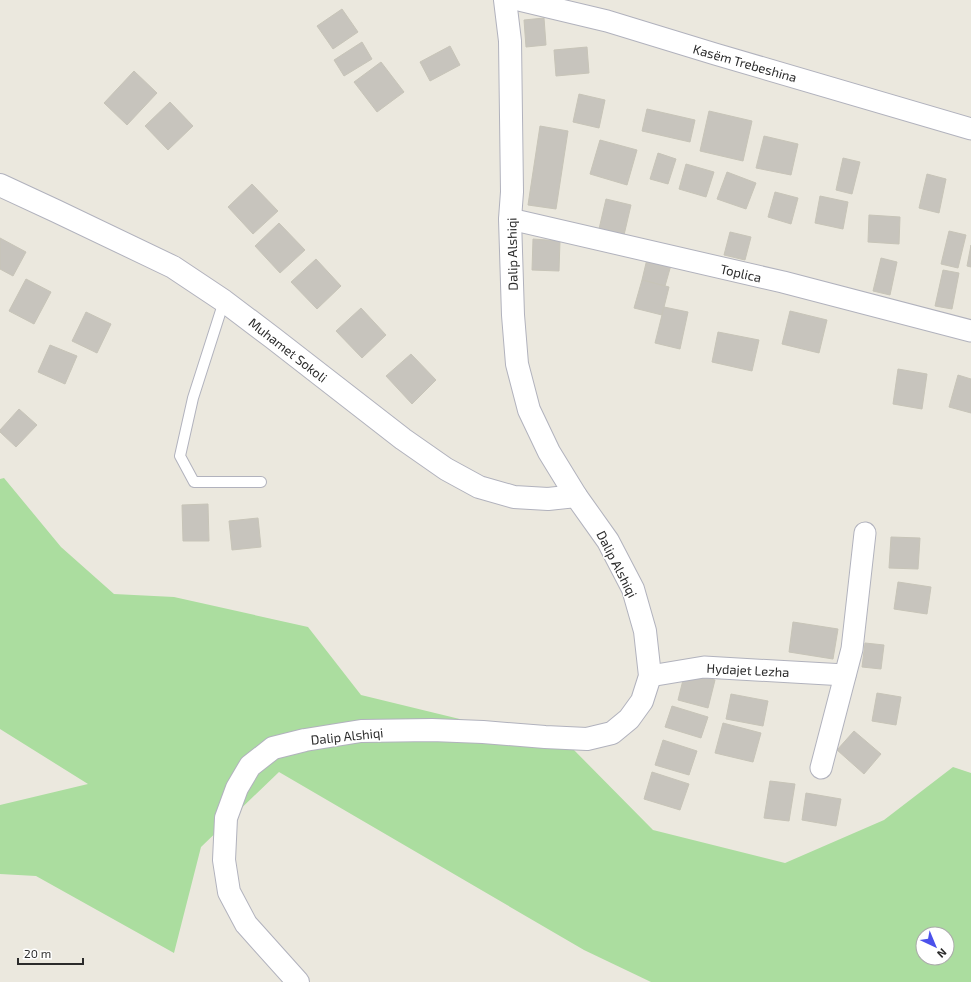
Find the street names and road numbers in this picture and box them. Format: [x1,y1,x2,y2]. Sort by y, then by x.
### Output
street label: Kasëm Trebeshina [691,41,799,85]
street label: Dalip Alshiqi [503,217,521,291]
street label: Toplica [719,261,763,285]
street label: Muhamet Sokoli [246,314,330,386]
street label: Dalip Alshiqi [593,528,641,600]
street label: Hydajet Lezha [706,660,790,680]
street label: Dalip Alshiqi [310,724,384,748]

